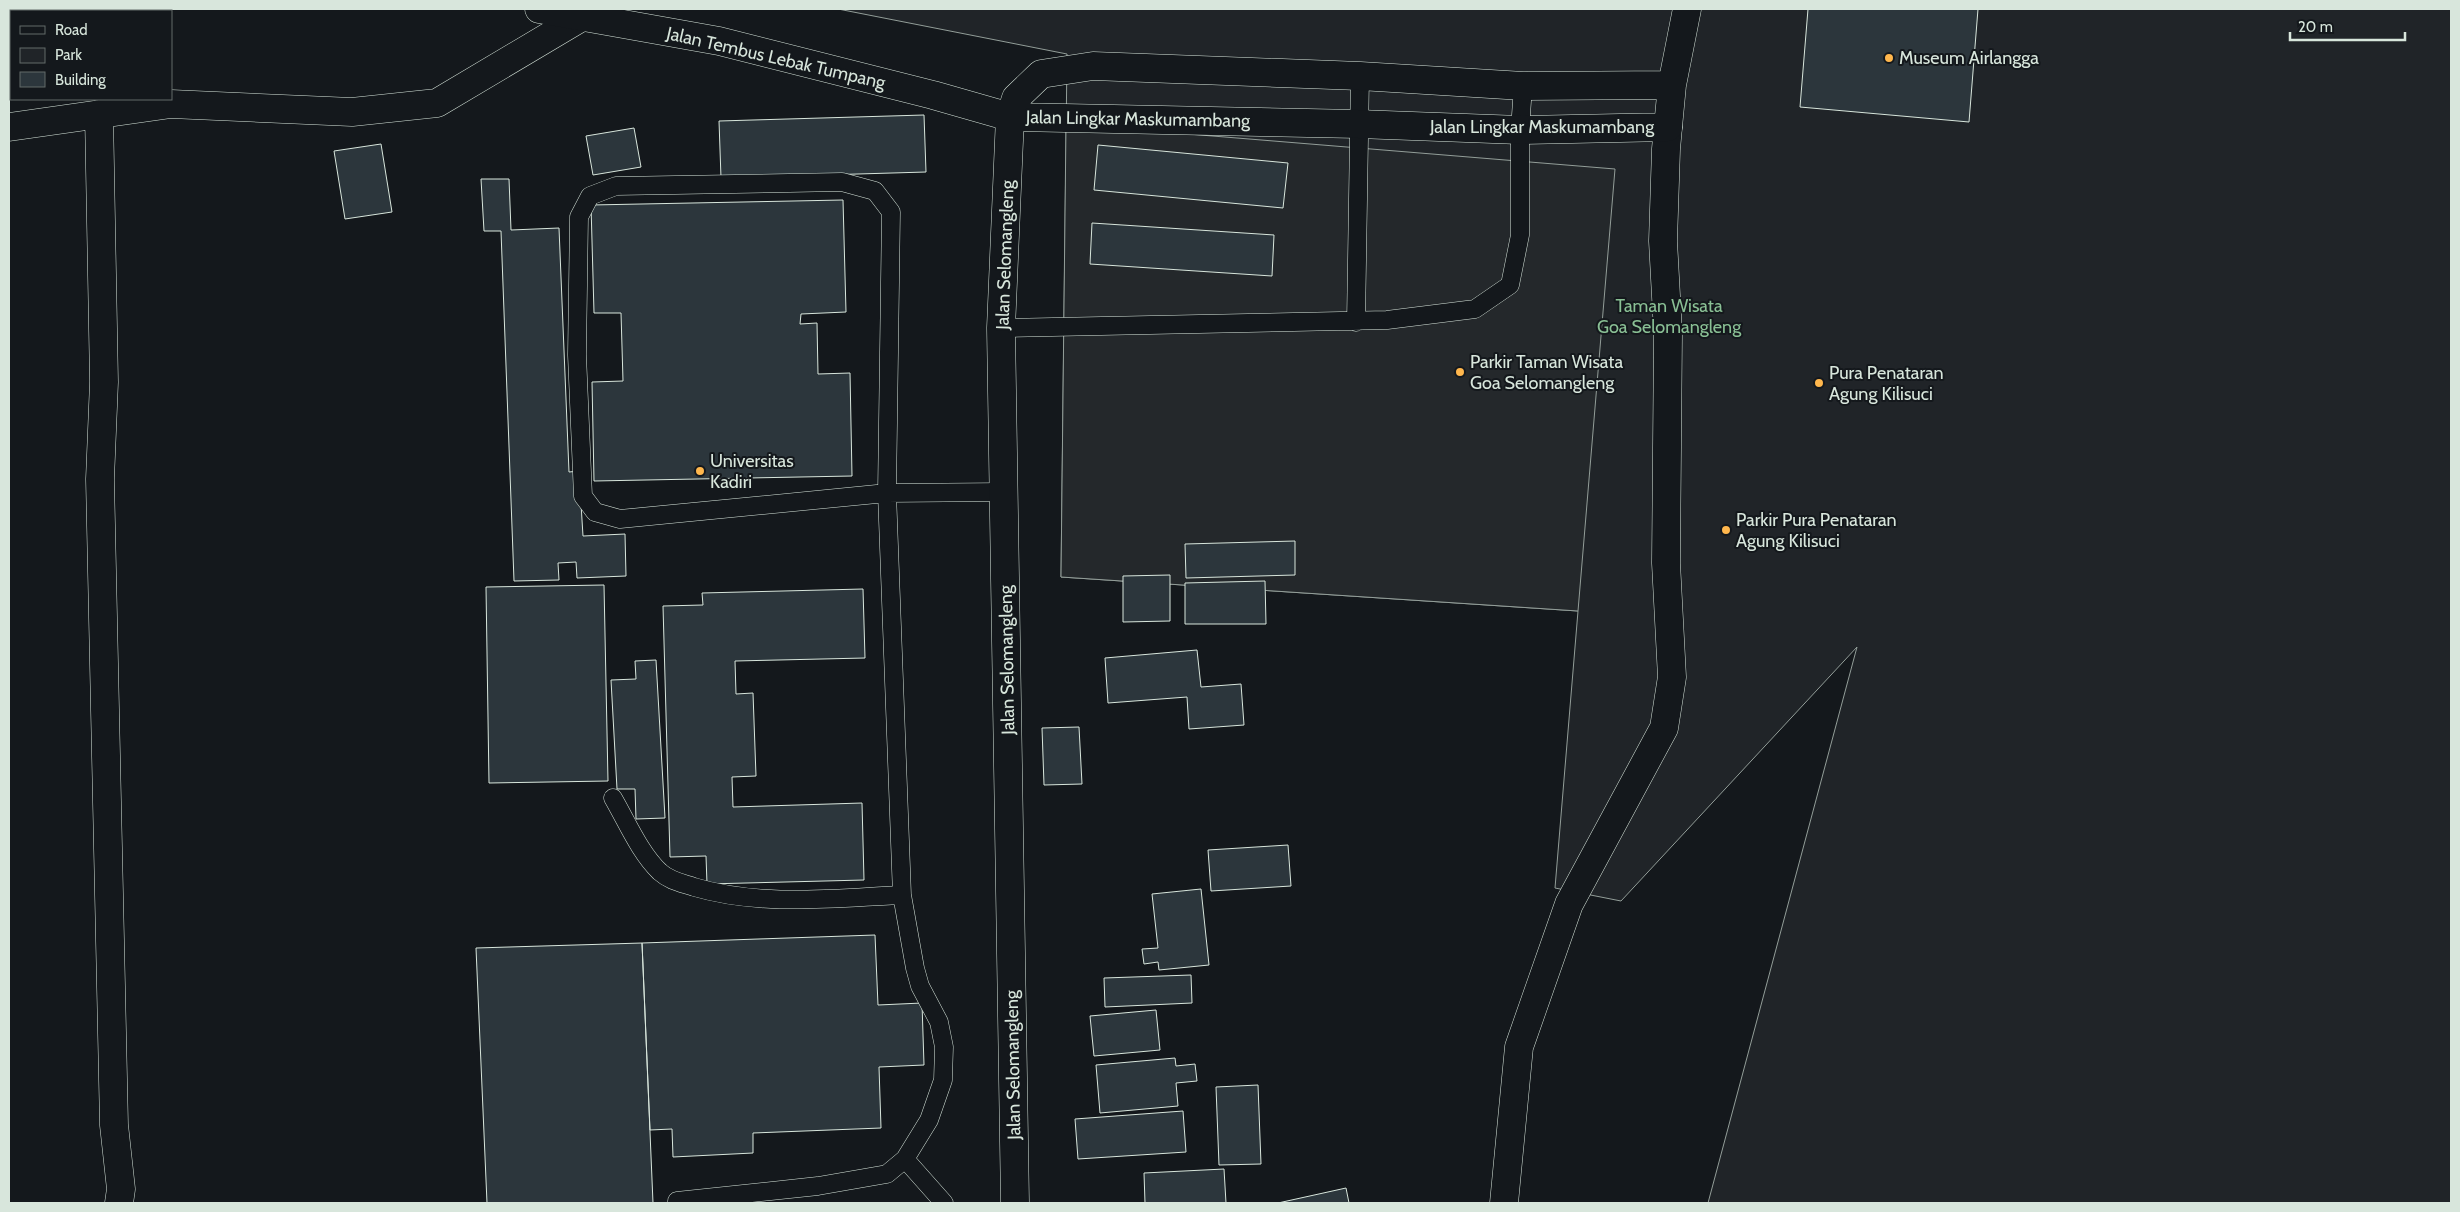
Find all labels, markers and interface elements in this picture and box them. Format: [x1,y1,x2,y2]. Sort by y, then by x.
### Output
legend [10,10,172,100]
scale bar [2290,10,2405,42]
text: 20 m [2298,18,2333,36]
text: Road [55,21,88,39]
street label: Jalan Tembus Lebak Tumpang [663,22,889,94]
text: Park [55,46,82,64]
place label: Museum Airlangga [1899,47,2039,69]
marker: Museum Airlangga [1883,52,1895,64]
text: Building [55,71,106,89]
street label: Jalan Lingkar Maskumambang [1025,106,1251,132]
street label: Jalan Lingkar Maskumambang [1429,116,1655,138]
street label: Jalan Selomangleng [991,179,1019,331]
park label: Taman Wisata Goa Selomangleng [1597,295,1742,338]
place label: Parkir Taman Wisata Goa Selomangleng [1470,351,1623,394]
place label: Pura Penataran Agung Kilisuci [1829,362,1944,405]
marker: Parkir Taman Wisata Goa Selomangleng [1454,366,1466,378]
marker: Pura Penataran Agung Kilisuci [1813,377,1825,389]
place label: Universitas Kadiri [710,450,794,493]
marker: Universitas Kadiri [694,465,706,477]
place label: Parkir Pura Penataran Agung Kilisuci [1736,509,1897,552]
marker: Parkir Pura Penataran Agung Kilisuci [1720,524,1732,536]
street label: Jalan Selomangleng [995,584,1019,736]
street label: Jalan Selomangleng [1001,989,1025,1141]

